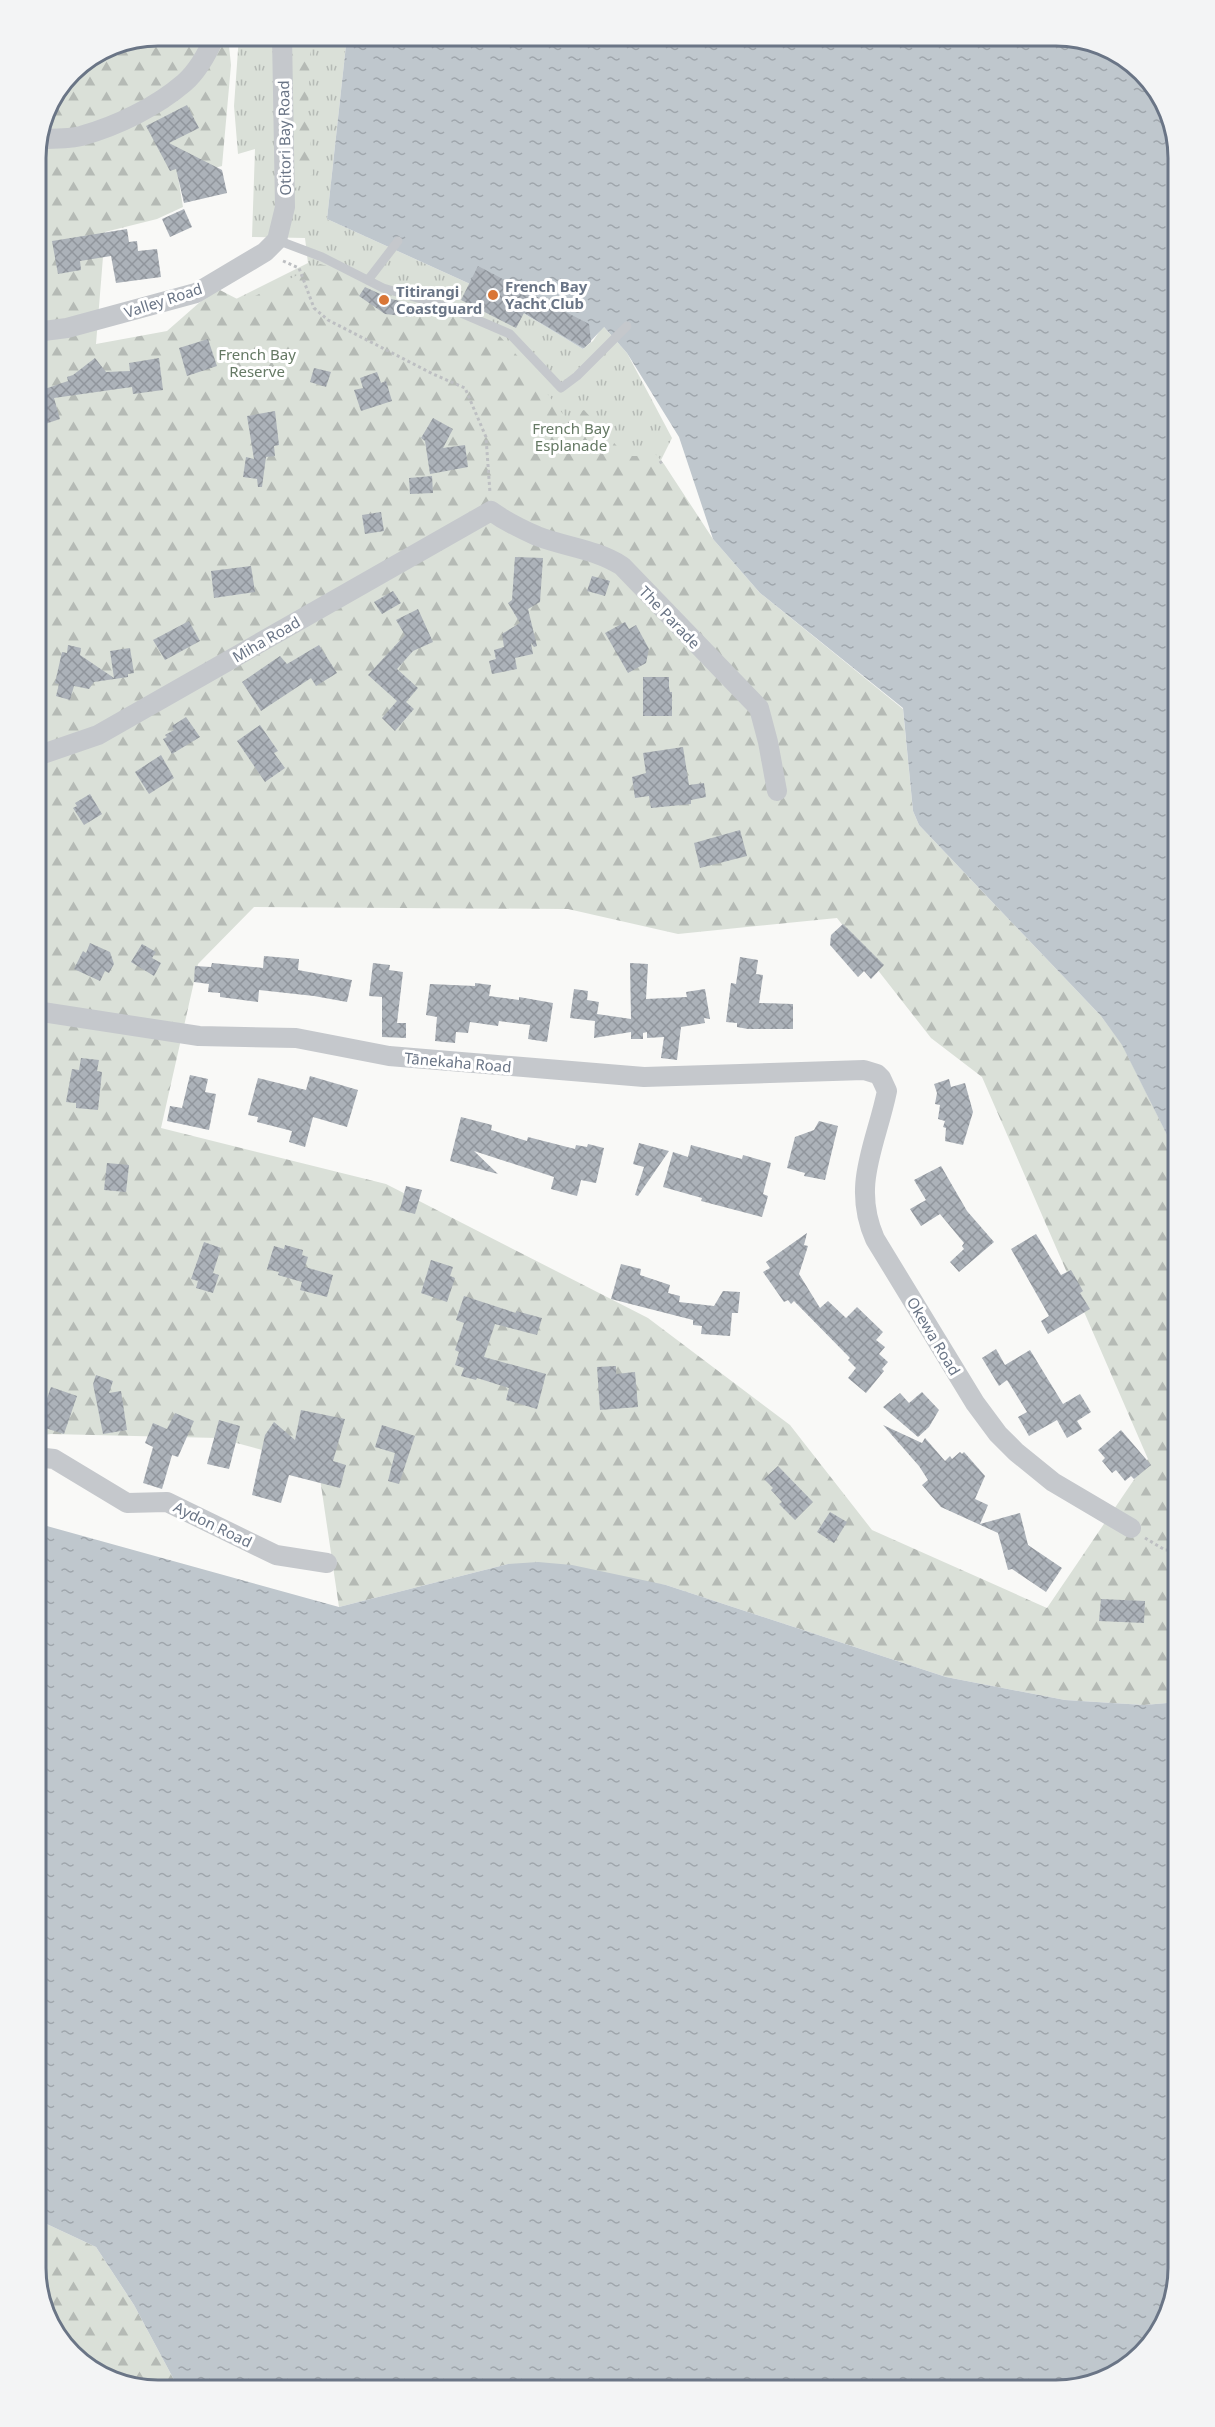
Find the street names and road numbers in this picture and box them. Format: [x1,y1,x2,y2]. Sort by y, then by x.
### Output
street label: Otitori Bay Road [273,80,295,196]
street label: Valley Road [122,278,204,322]
street label: The Parade [635,581,705,653]
street label: Miha Road [228,612,304,666]
street label: Tānekaha Road [404,1047,512,1077]
street label: Okewa Road [903,1293,965,1379]
street label: Aydon Road [171,1496,255,1552]

